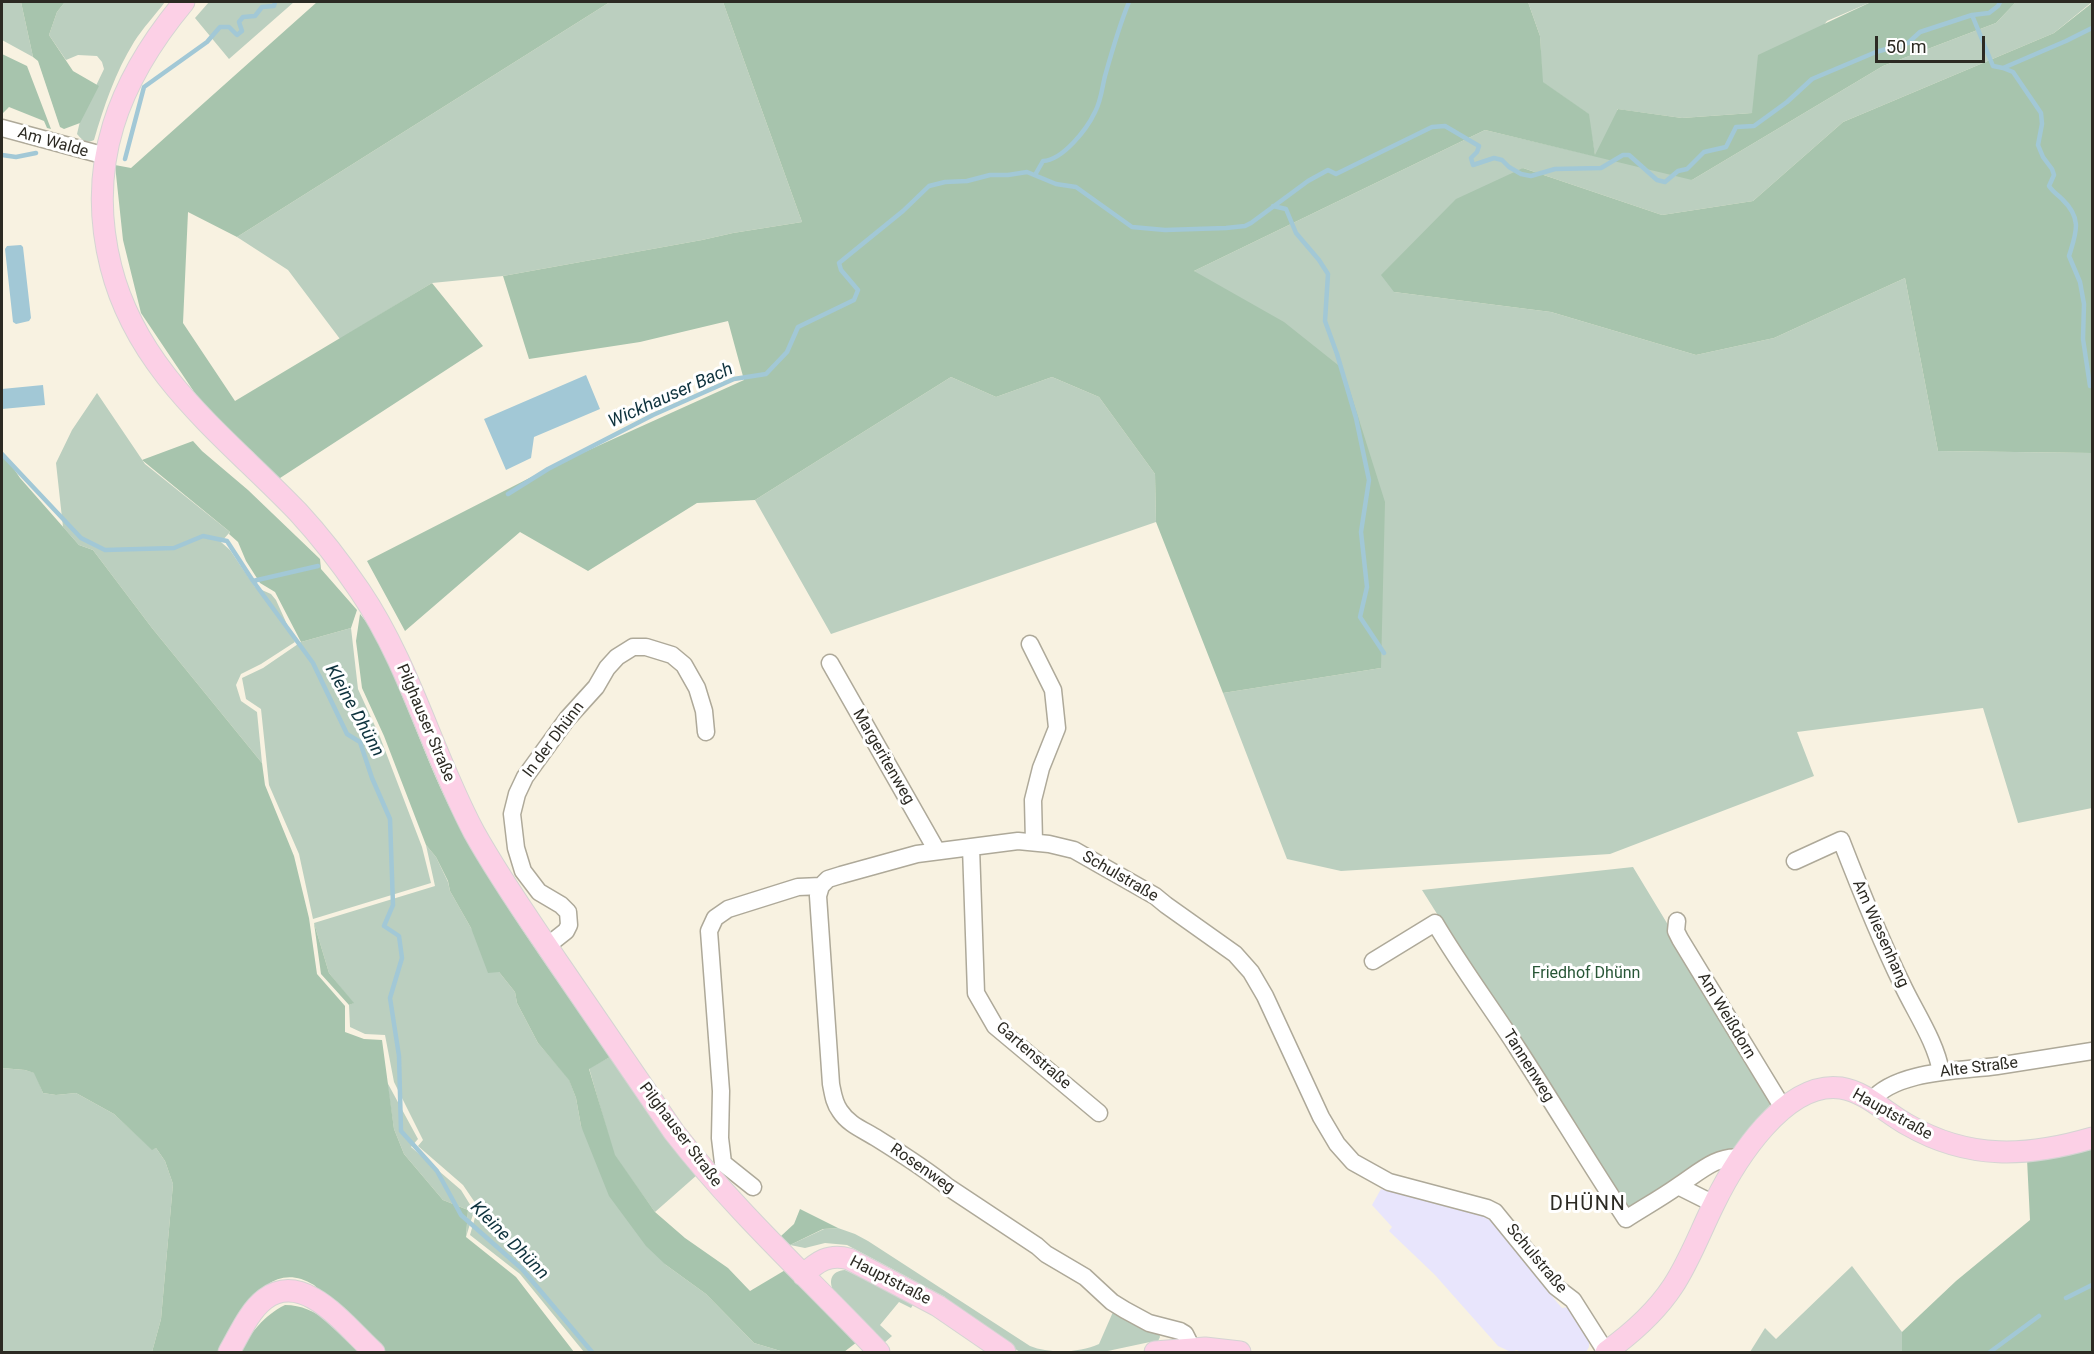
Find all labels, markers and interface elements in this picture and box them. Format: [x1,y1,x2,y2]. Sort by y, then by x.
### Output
scale bar [1878,24,1988,62]
text: 50 m [1886,36,1926,57]
street label: Am Walde [16,124,90,162]
water label: Wickhauser Bach [605,359,737,433]
water label: Kleine Dhünn [320,661,388,761]
street label: Pilghauser Straße [392,661,458,785]
street label: In der Dhünn [519,698,589,782]
street label: Margeritenweg [848,706,918,808]
street label: Schulstraße [1079,848,1161,906]
street label: Am Wiesenhang [1848,877,1912,991]
park label: Friedhof Dhünn [1532,964,1640,984]
street label: Am Weißdorn [1693,970,1759,1062]
street label: Gartenstraße [992,1018,1074,1094]
street label: Tannenweg [1498,1026,1558,1106]
street label: Alte Straße [1939,1054,2019,1082]
street label: Pilghauser Straße [634,1079,726,1191]
street label: Hauptstraße [1849,1085,1935,1145]
street label: Rosenweg [886,1140,958,1198]
district label: DHÜNN [1550,1193,1626,1217]
water label: Kleine Dhünn [465,1197,553,1285]
street label: Schulstraße [1501,1220,1571,1298]
street label: Hauptstraße [846,1252,934,1310]

